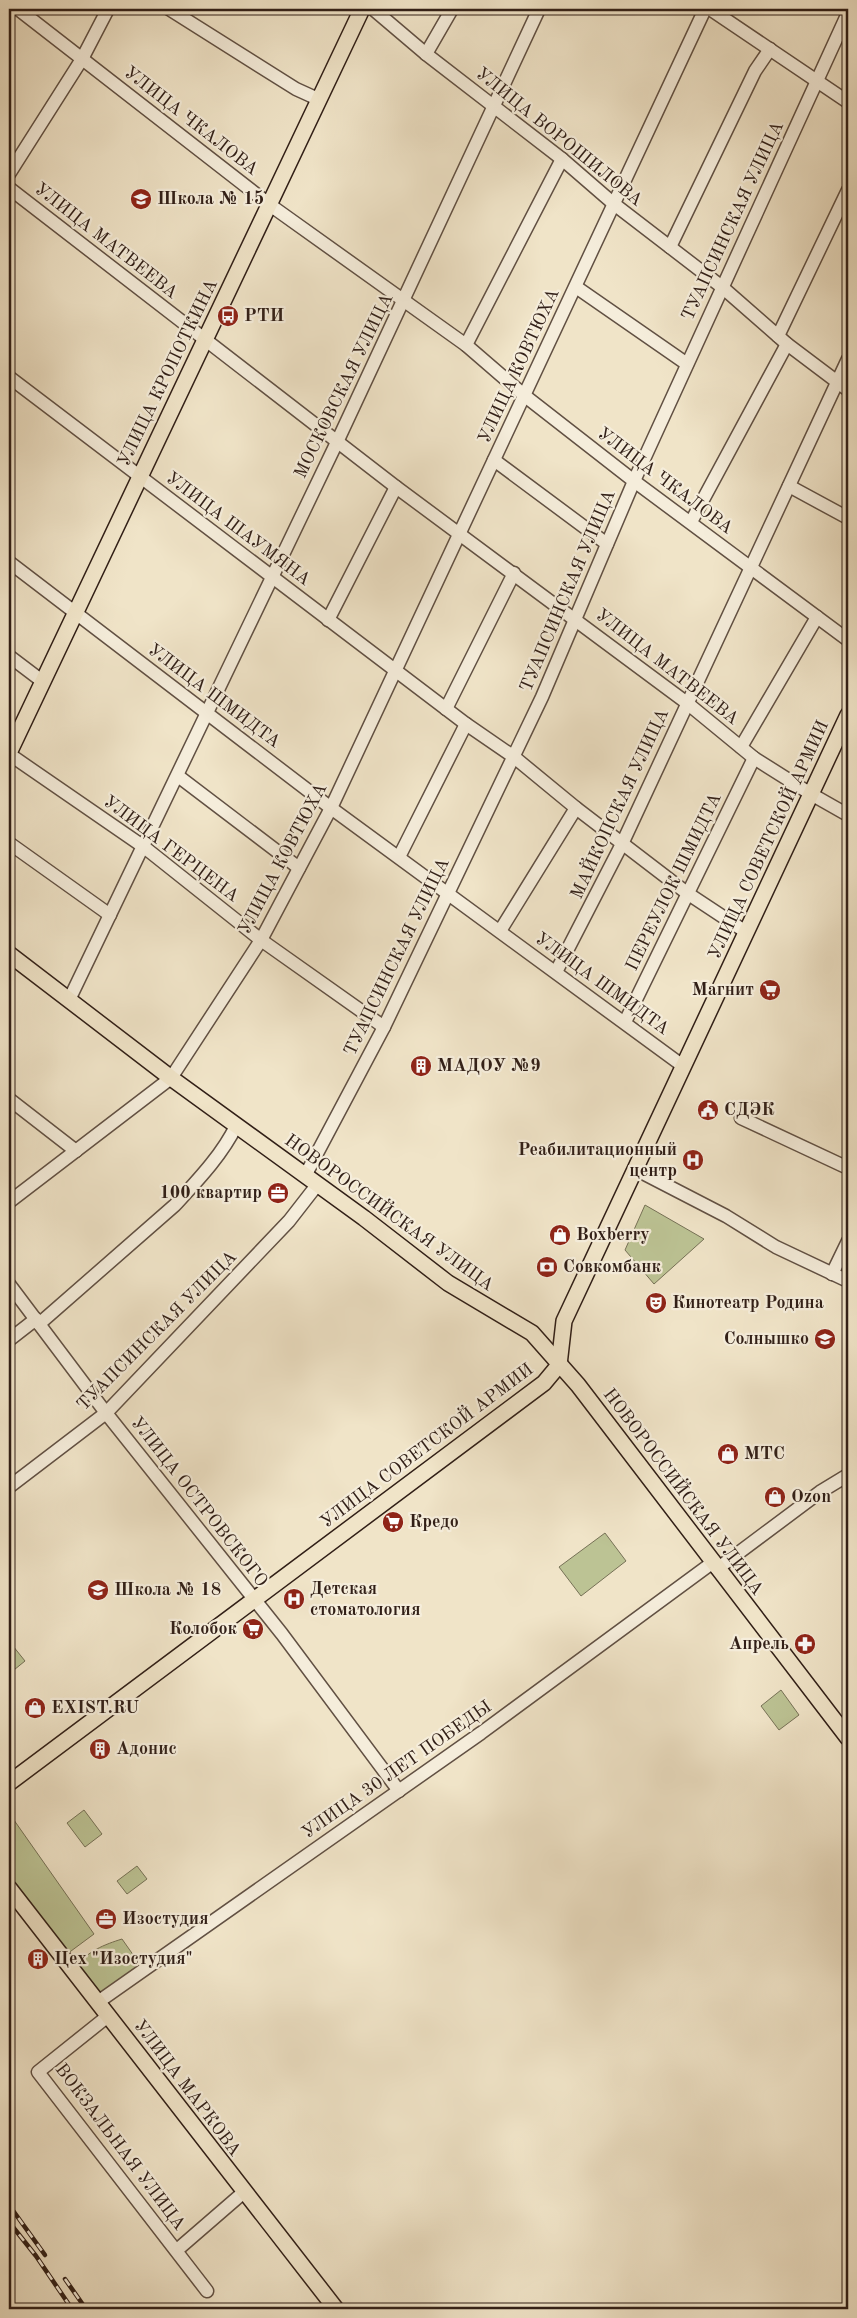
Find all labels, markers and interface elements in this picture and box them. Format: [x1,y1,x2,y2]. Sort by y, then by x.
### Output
street label: УЛИЦА ЧКАЛОВА [121,63,262,179]
street label: УЛИЦА ВОРОШИЛОВА [472,64,646,210]
street label: ТУАПСИНСКАЯ УЛИЦА [679,118,787,323]
street label: УЛИЦА МАТВЕЕВА [31,180,181,302]
school or university icon: Школа № 15 [129,187,153,211]
place label: Школа № 15 [157,190,264,208]
street label: УЛИЦА КРОПОТКИНА [115,276,221,469]
street label: УЛИЦА КОВТЮХА [475,286,563,446]
street label: МОСКОВСКАЯ УЛИЦА [291,291,397,481]
bus stop icon: РТИ [216,304,240,328]
place label: РТИ [244,307,285,325]
street label: УЛИЦА ЧКАЛОВА [594,424,736,538]
street label: УЛИЦА ШАУМЯНА [162,469,314,589]
street label: ТУАПСИНСКАЯ УЛИЦА [517,487,619,695]
street label: УЛИЦА МАТВЕЕВА [592,606,742,728]
street label: УЛИЦА ШМИДТА [144,640,284,752]
street label: МАЙКОПСКАЯ УЛИЦА [564,704,672,902]
street label: УЛИЦА СОВЕТСКОЙ АРМИИ [702,716,832,962]
street label: УЛИЦА КОВТЮХА [235,780,331,938]
street label: ПЕРЕУЛОК ШМИДТА [623,790,725,974]
street label: УЛИЦА ГЕРЦЕНА [100,792,242,906]
street label: ТУАПСИНСКАЯ УЛИЦА [341,855,453,1059]
street label: УЛИЦА ШМИДТА [532,930,672,1039]
supermarket icon: Магнит [758,978,782,1002]
place label: Магнит [692,981,754,999]
building icon: МАДОУ №9 [409,1054,433,1078]
place label: МАДОУ №9 [437,1057,541,1075]
public building icon: СДЭК [696,1098,720,1122]
place label: СДЭК [724,1101,774,1119]
street label: НОВОРОССИЙСКАЯ УЛИЦА [281,1128,499,1295]
place label: Реабилитационный центр [518,1141,677,1180]
hospital icon: Реабилитационный центр [681,1148,705,1172]
office icon: 100 квартир [266,1181,290,1205]
place label: 100 квартир [159,1184,262,1202]
shop icon: Boxberry [548,1223,572,1247]
place label: Boxberry [576,1226,650,1244]
street label: ТУАПСИНСКАЯ УЛИЦА [74,1248,240,1414]
bank icon: Совкомбанк [535,1255,559,1279]
place label: Совкомбанк [563,1258,662,1276]
theatre icon: Кинотеатр Родина [644,1291,668,1315]
place label: Кинотеатр Родина [672,1294,824,1312]
school or university icon: Солнышко [813,1327,837,1351]
place label: Солнышко [724,1330,809,1348]
street label: УЛИЦА СОВЕТСКОЙ АРМИИ [315,1357,537,1532]
street label: НОВОРОССИЙСКАЯ УЛИЦА [599,1383,770,1599]
street label: УЛИЦА ОСТРОВСКОГО [127,1414,271,1590]
shop icon: МТС [716,1442,740,1466]
place label: МТС [744,1445,785,1463]
shop icon: Ozon [763,1485,787,1509]
place label: Ozon [791,1488,831,1506]
supermarket icon: Кредо [381,1510,405,1534]
place label: Кредо [409,1513,459,1531]
school or university icon: Школа № 18 [86,1578,110,1602]
place label: Детская стоматология [310,1580,421,1619]
place label: Школа № 18 [114,1581,221,1599]
hospital icon: Детская стоматология [282,1587,306,1611]
supermarket icon: Колобок [241,1617,265,1641]
place label: Колобок [169,1620,238,1638]
pharmacy icon: Апрель [793,1632,817,1656]
place label: Апрель [729,1635,789,1653]
shop icon: EXIST.RU [23,1696,47,1720]
street label: УЛИЦА 30 ЛЕТ ПОБЕДЫ [299,1698,495,1842]
place label: EXIST.RU [51,1699,139,1717]
building icon: Адонис [88,1737,112,1761]
place label: Адонис [116,1740,177,1758]
office icon: Изостудия [94,1907,118,1931]
place label: Изостудия [122,1910,209,1928]
building icon: Цех "Изостудия" [26,1947,50,1971]
place label: Цех "Изостудия" [54,1950,193,1968]
street label: УЛИЦА МАРКОВА [130,2016,244,2160]
street label: ВОКЗАЛЬНАЯ УЛИЦА [52,2060,189,2234]

